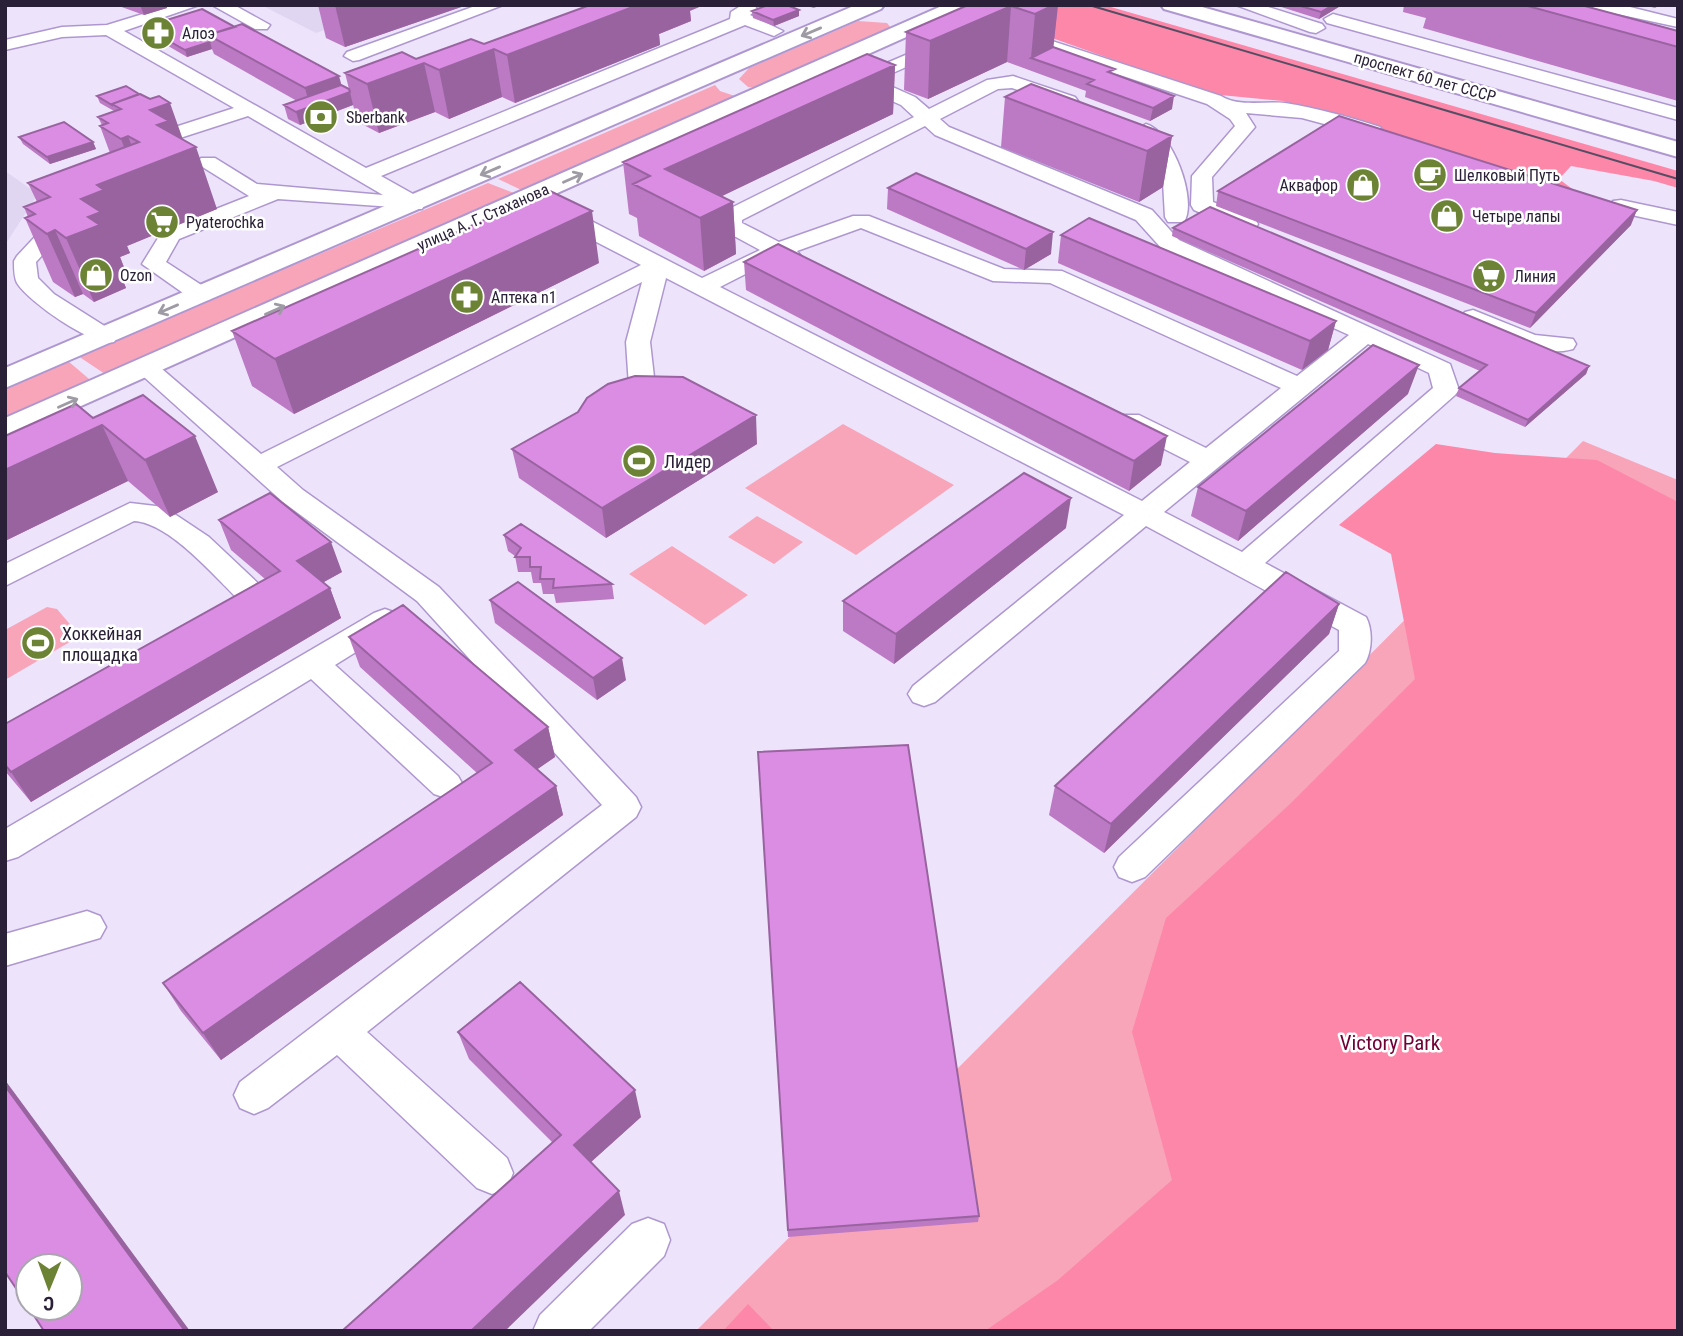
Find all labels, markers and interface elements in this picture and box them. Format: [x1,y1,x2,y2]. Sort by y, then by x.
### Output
pharmacy icon: Алоэ [139,14,177,52]
place label: Алоэ [182,24,215,43]
one-way arrow [801,26,822,39]
street label: проспект 60 лет СССР [1352,48,1498,106]
bank icon: Sberbank [302,98,340,136]
place label: Sberbank [346,108,406,127]
cafe icon: Шелковый Путь [1411,156,1449,194]
one-way arrow [479,165,501,178]
shop icon: Аквафор [1344,166,1382,204]
place label: Шелковый Путь [1454,166,1560,185]
one-way arrow [562,171,583,184]
place label: Аквафор [1279,176,1338,195]
street label: улица А. Г. Стаханова [414,179,552,255]
shop icon: Четыре лапы [1428,197,1466,235]
supermarket icon: Pyaterochka [143,203,181,241]
place label: Четыре лапы [1472,207,1561,226]
place label: Pyaterochka [186,213,264,232]
shop icon: Ozon [77,256,115,294]
supermarket icon: Линия [1470,257,1508,295]
place label: Ozon [120,266,152,285]
place label: Линия [1514,267,1556,286]
pharmacy icon: Аптека n1 [448,278,486,316]
place label: Аптека n1 [491,288,557,307]
one-way arrow [264,303,286,316]
one-way arrow [158,304,179,317]
one-way arrow [56,396,78,409]
sports icon: Лидер [620,442,658,480]
place label: Лидер [664,451,711,472]
place label: Хоккейная площадка [62,623,142,665]
sports icon: Хоккейная площадка [19,624,57,662]
park label: Victory Park [1340,1031,1441,1055]
north arrow [14,1252,84,1322]
text: С [43,1292,54,1315]

